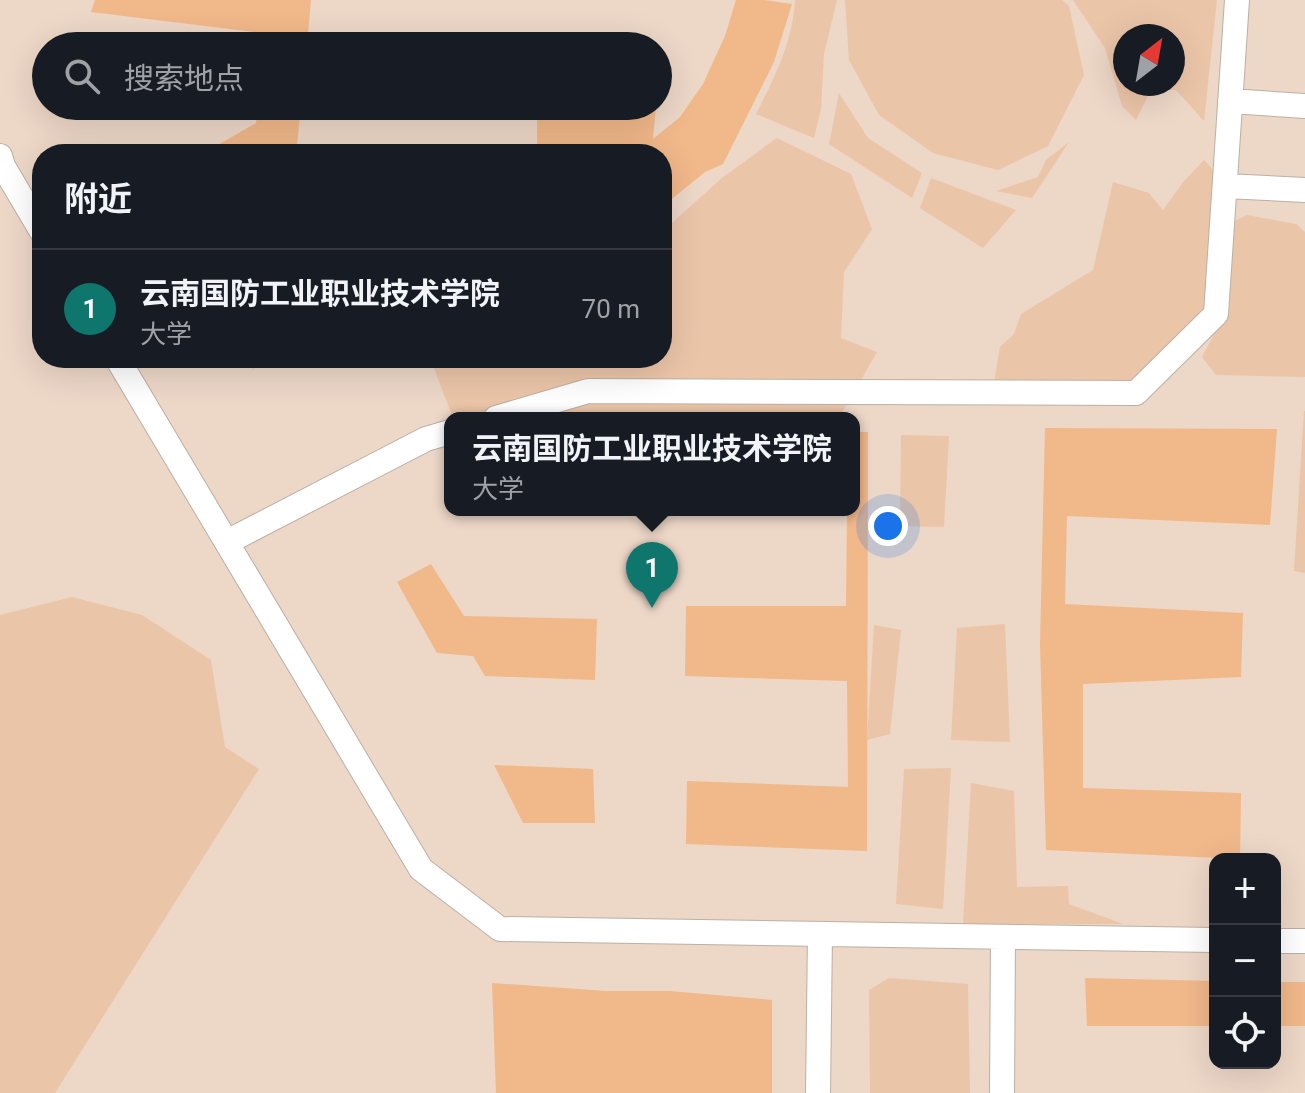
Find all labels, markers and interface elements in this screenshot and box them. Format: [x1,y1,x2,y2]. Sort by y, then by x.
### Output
north arrow [1113,24,1185,96]
search box [32,32,672,120]
icon: search [60,54,104,98]
text: 搜索地点 [124,61,244,96]
text: 附近 [64,179,132,219]
text: 云南国防工业职业技术学院 [140,276,500,311]
text: 1 [83,294,97,324]
text: 70 m [582,294,640,324]
text: 大学 [140,319,192,349]
popup [444,412,860,516]
text: 云南国防工业职业技术学院 [472,431,832,466]
text: 大学 [472,474,524,504]
your location [868,506,908,546]
pin: 1 [626,542,678,608]
map controls [1209,853,1281,1069]
button: + [1209,853,1281,925]
button: − [1209,925,1281,997]
button: locate [1209,997,1281,1069]

